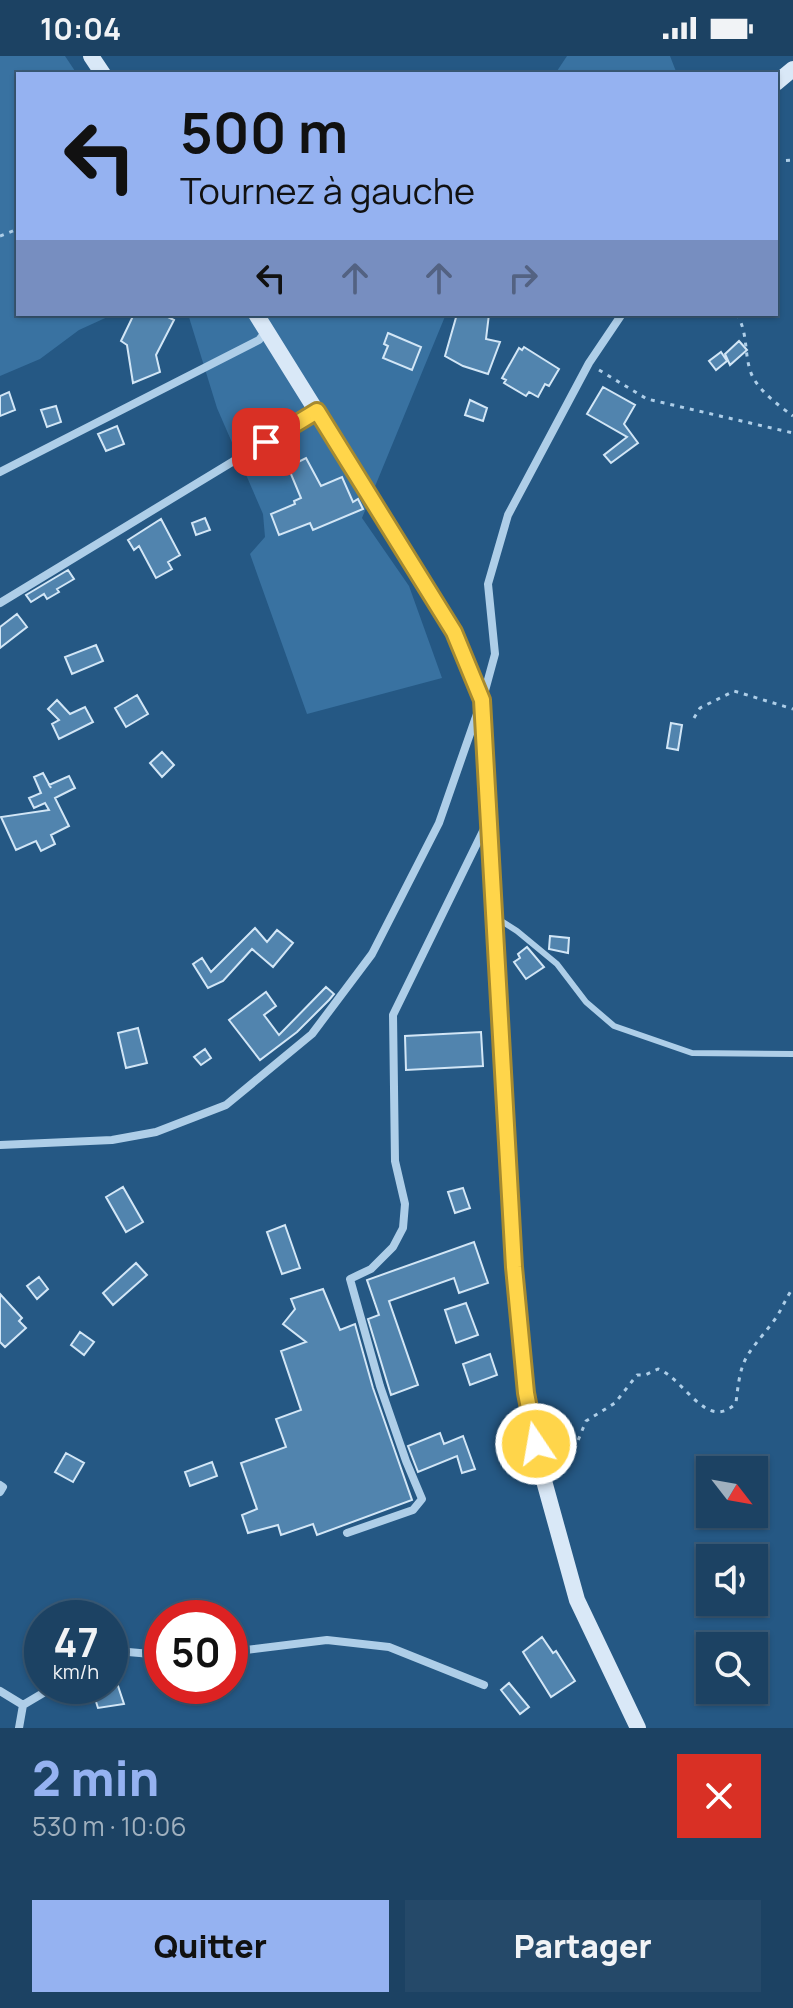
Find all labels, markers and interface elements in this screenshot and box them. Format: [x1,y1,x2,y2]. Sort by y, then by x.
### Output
text: 10:04 [40,8,121,49]
text: 500 m [180,93,348,170]
icon: left [48,104,152,208]
text: Tournez à gauche [180,166,475,215]
icon: left [249,256,293,300]
icon: ahead [333,256,377,300]
icon: ahead [417,256,461,300]
icon: right [501,256,545,300]
pin [232,408,300,476]
icon: arrive [244,420,288,464]
position arrow [494,1402,578,1486]
north arrow [696,1456,768,1528]
map controls [696,1456,768,1704]
button: sound [696,1544,768,1616]
speed limit sign: 50 [144,1600,248,1704]
text: 47 [53,1614,99,1669]
button: search [696,1632,768,1704]
text: km/h [53,1658,99,1685]
text: 2 min [32,1745,159,1810]
button: close [677,1754,761,1838]
text: 530 m · 10:06 [32,1808,187,1844]
button: Quitter [32,1900,389,1992]
button: Partager [405,1900,761,1992]

